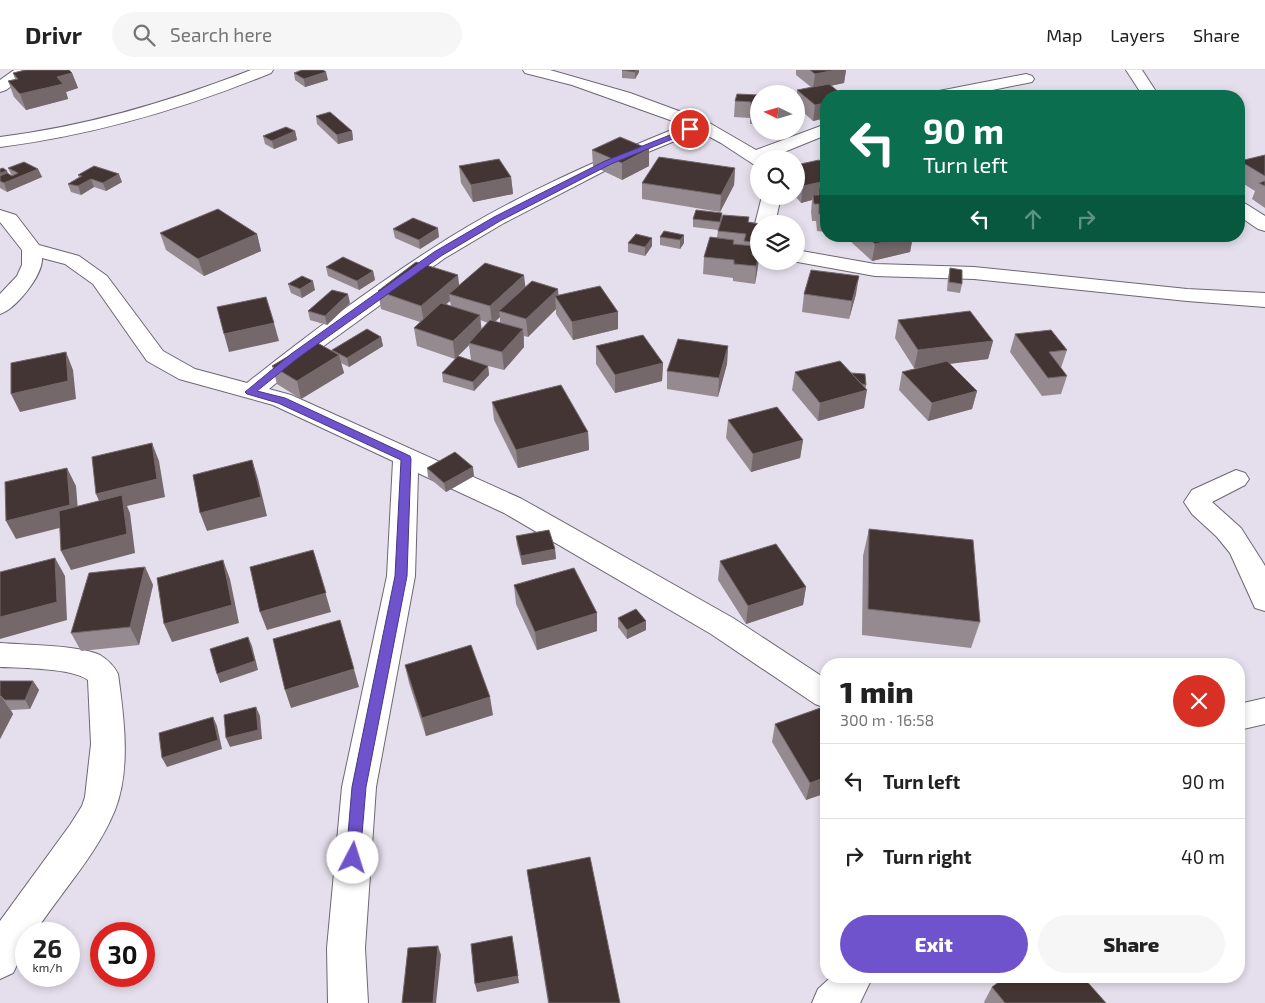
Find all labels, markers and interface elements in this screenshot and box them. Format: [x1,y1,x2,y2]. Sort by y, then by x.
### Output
search box [112,12,462,57]
text: Drivr [25,20,82,49]
icon: search [130,21,158,49]
text: Search here [170,23,272,46]
text: Map [1046,24,1082,46]
text: Layers [1110,24,1165,46]
text: Share [1193,24,1240,46]
north arrow [750,85,805,140]
map controls [750,85,805,270]
pin [669,108,711,150]
text: 90 m [923,109,1004,151]
icon: left [840,110,905,175]
icon: arrive [676,115,704,143]
button: search [750,150,805,205]
text: Turn left [923,151,1008,177]
icon: left [966,205,994,233]
icon: ahead [1019,205,1047,233]
icon: right [1072,205,1100,233]
button: layers [750,215,805,270]
text: 1 min [840,673,914,709]
button: close [1173,675,1225,727]
text: 300 m · 16:58 [840,710,934,729]
icon: left [840,767,868,795]
text: Turn left [883,770,960,793]
text: 90 m [1182,770,1225,793]
position arrow [326,831,378,883]
icon: right [840,842,868,870]
text: Turn right [883,845,971,868]
text: 40 m [1181,845,1225,868]
button: Exit [840,915,1028,973]
button: Share [1038,915,1225,973]
speed limit sign: 30 [90,922,155,987]
text: 26 [33,933,62,963]
text: km/h [33,960,62,974]

